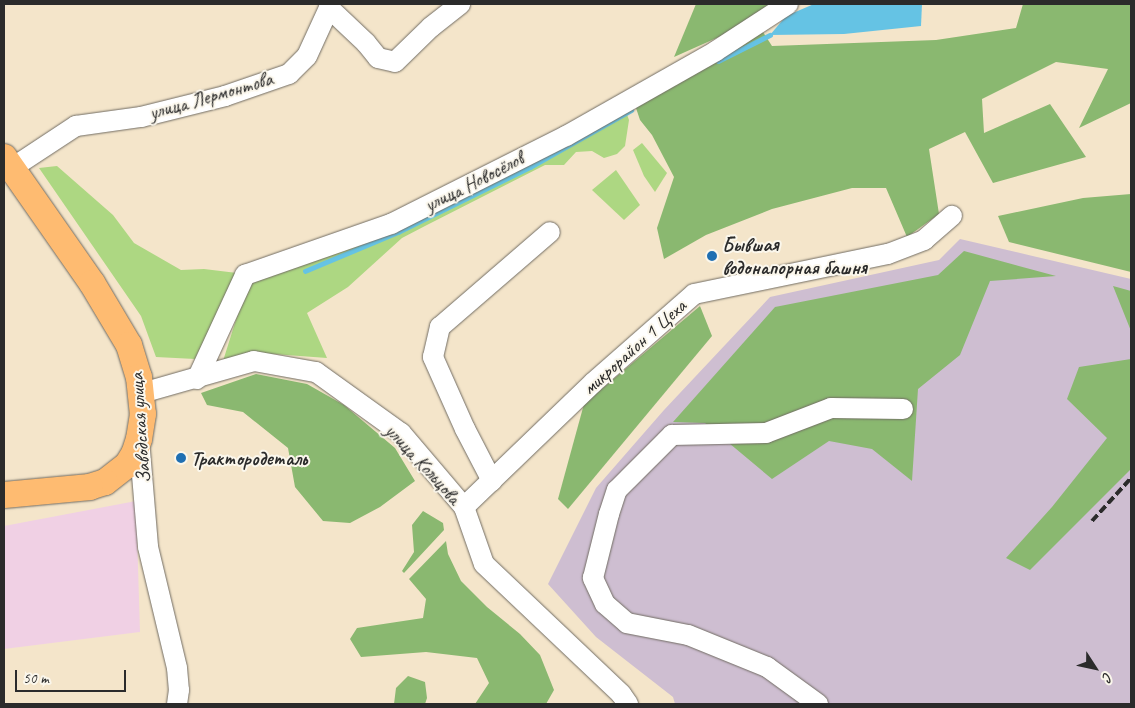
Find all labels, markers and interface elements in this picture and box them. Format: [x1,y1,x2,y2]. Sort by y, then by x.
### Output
street label: улица Лермонтова [146,67,276,125]
street label: улица Новосёлов [420,147,528,217]
place label: Бывшая водонапорная башня [722,233,867,280]
marker: Бывшая водонапорная башня [706,250,718,262]
street label: микрорайон 1 Цеха [577,294,691,400]
street label: Заводская улица [124,371,156,485]
street label: улица Кольцова [380,419,466,509]
place label: Трактородеталь [191,446,307,470]
marker: Трактородеталь [175,452,187,464]
north arrow [1070,643,1120,693]
scale bar [18,660,129,692]
text: 50 m [23,669,49,688]
text: С [1099,669,1117,685]

